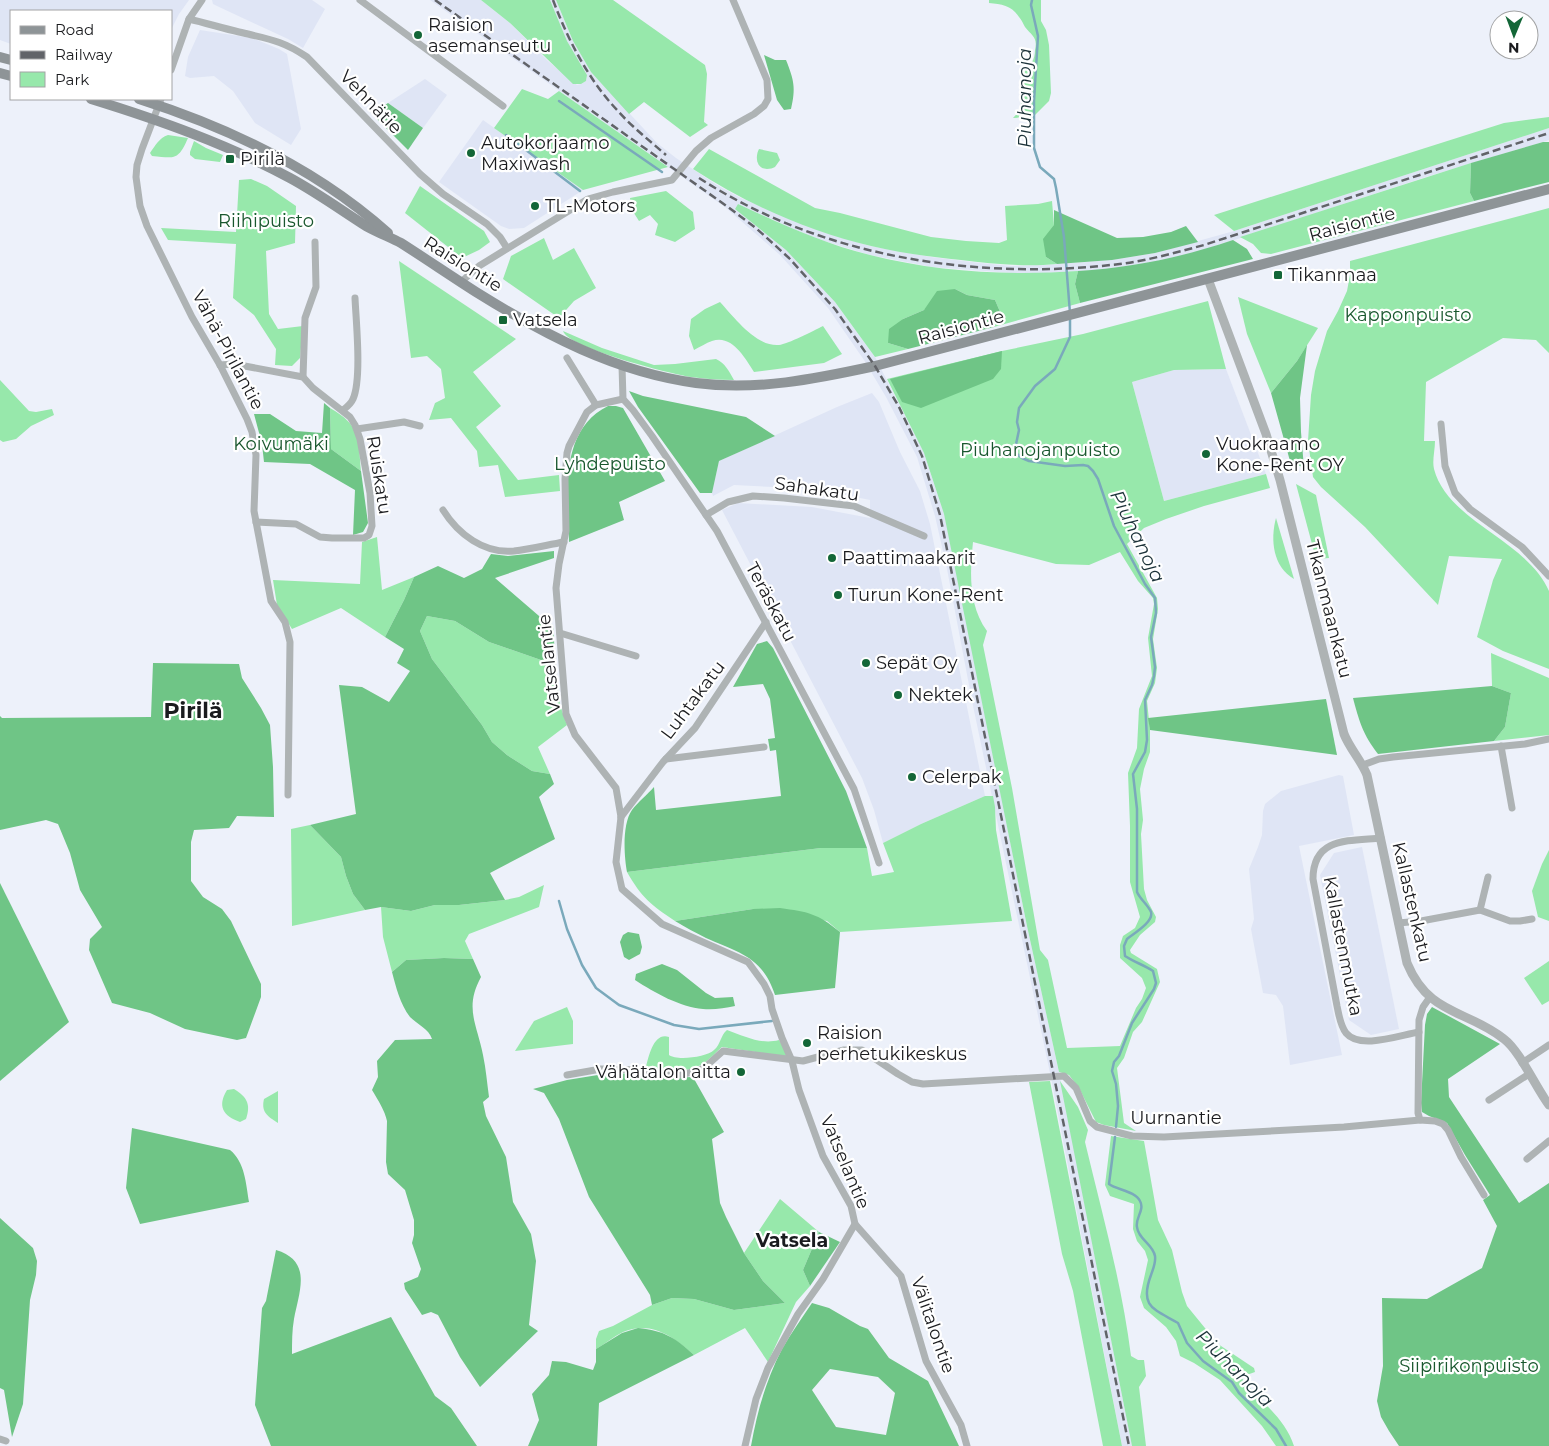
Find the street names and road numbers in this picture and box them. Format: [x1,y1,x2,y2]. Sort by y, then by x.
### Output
street label: Vehnätie [335,65,407,139]
street label: Raisiontie [1306,202,1398,246]
street label: Raisiontie [420,231,506,297]
street label: Vähä-Pirilantie [187,286,269,414]
street label: Raisiontie [915,305,1007,349]
street label: Ruiskatu [362,434,396,516]
street label: Sahakatu [773,472,861,506]
street label: Tikanmaankatu [1301,538,1357,680]
street label: Teräskatu [741,559,801,645]
street label: Vatselantie [533,613,565,715]
street label: Luhtakatu [656,656,730,744]
street label: Kallastenkatu [1387,840,1437,964]
street label: Kallastenmutka [1319,874,1367,1018]
street label: Uurnantie [1130,1107,1222,1129]
street label: Vatselantie [815,1112,875,1212]
street label: Välitalontie [906,1274,960,1376]

